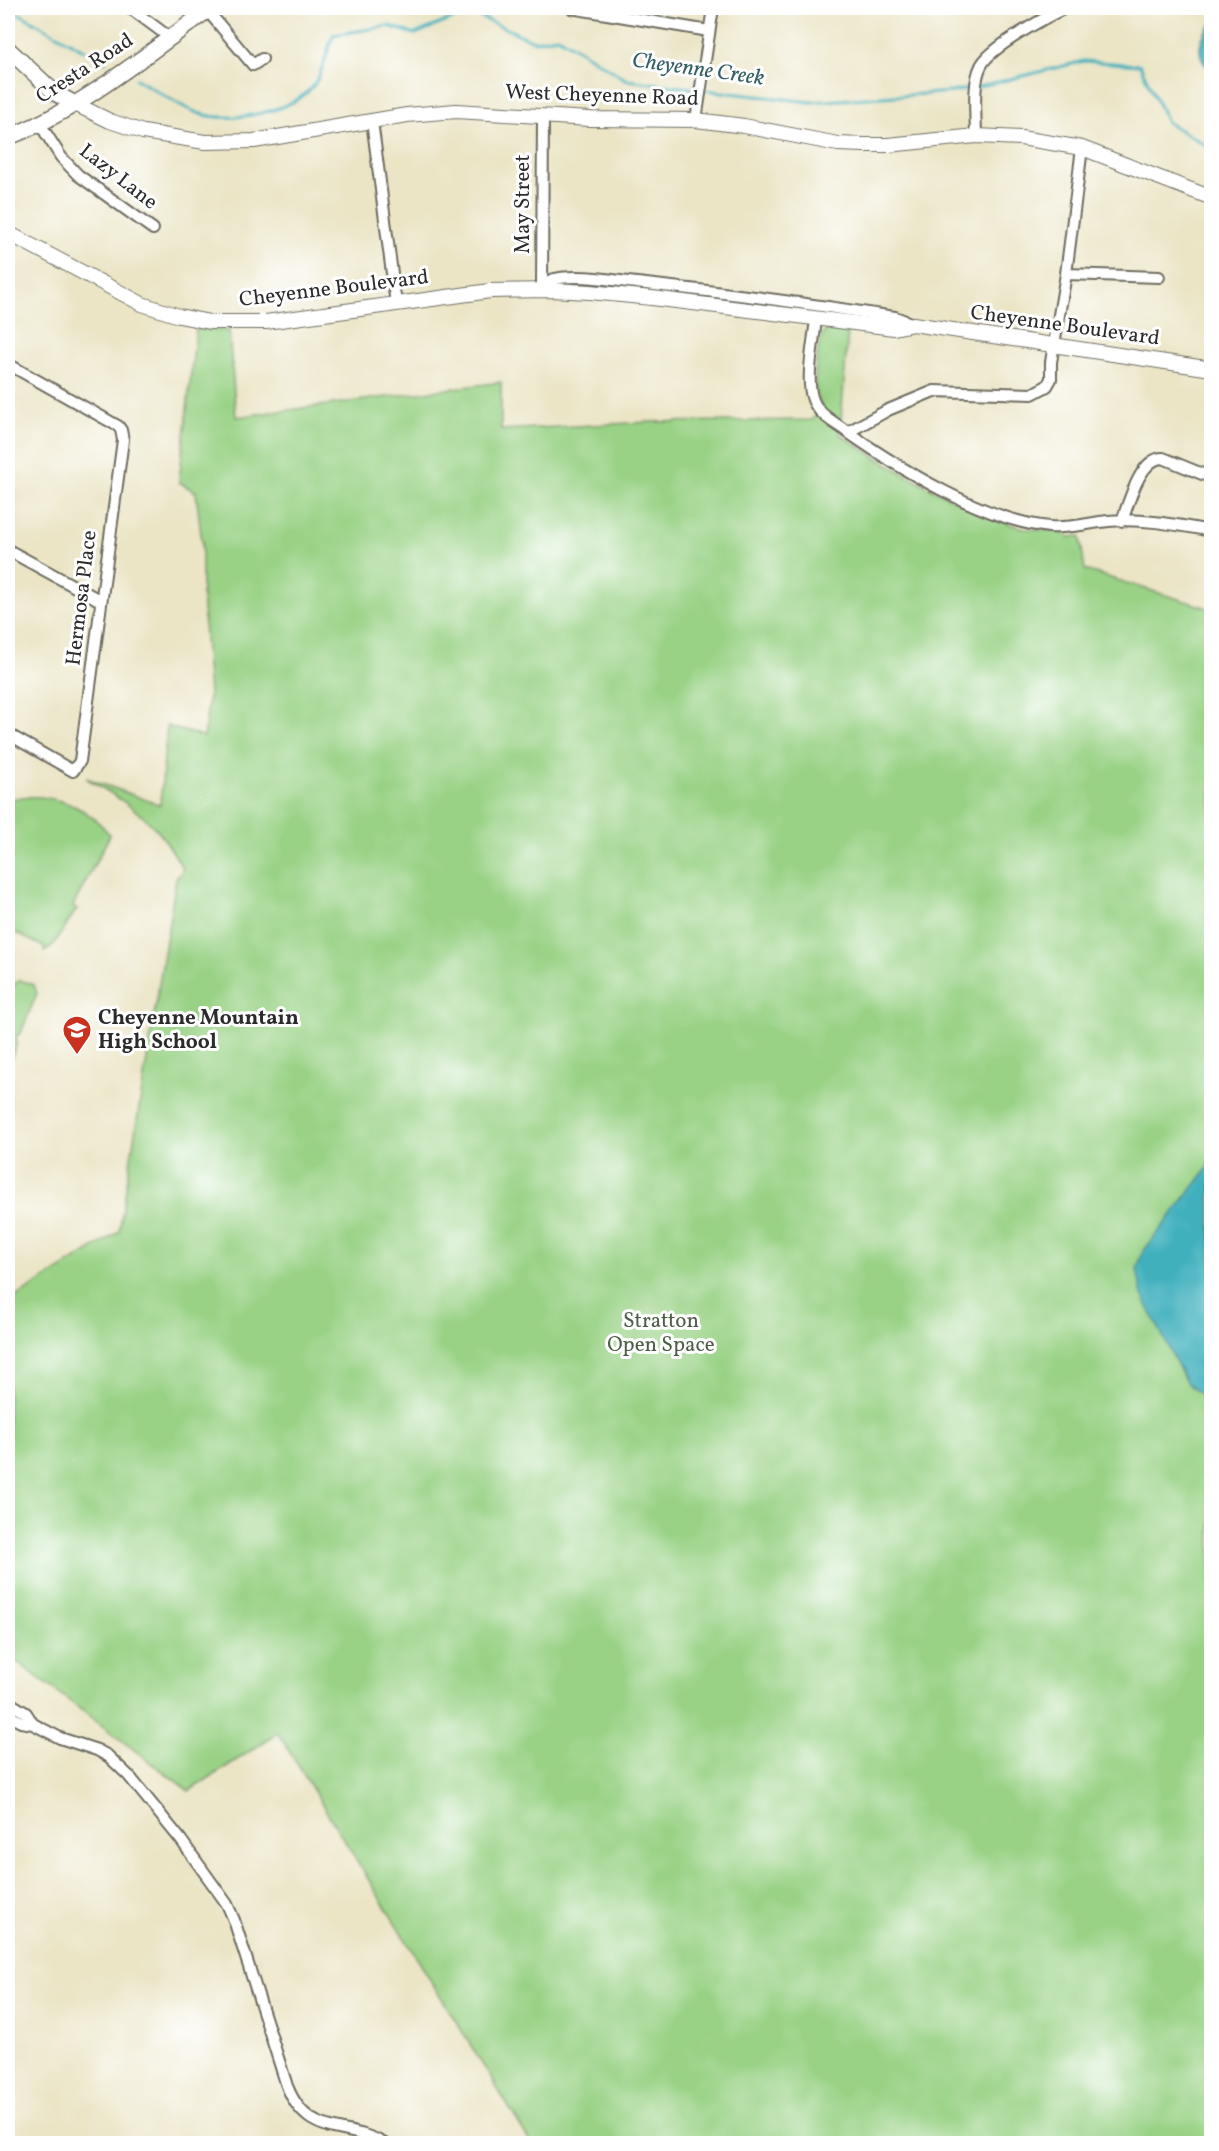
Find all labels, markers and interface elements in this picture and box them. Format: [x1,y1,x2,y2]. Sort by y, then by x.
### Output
street label: Cresta Road [31,27,139,111]
water label: Cheyenne Creek [630,45,766,95]
street label: West Cheyenne Road [505,78,699,114]
street label: Lazy Lane [73,137,163,217]
street label: May Street [509,154,538,254]
street label: Cheyenne Boulevard [238,263,430,315]
street label: Cheyenne Boulevard [969,298,1161,354]
street label: Hermosa Place [59,529,105,667]
place label: Cheyenne Mountain High School [98,1004,299,1057]
school or university icon: Cheyenne Mountain High School [61,1014,93,1056]
park label: Stratton Open Space [607,1307,715,1360]

